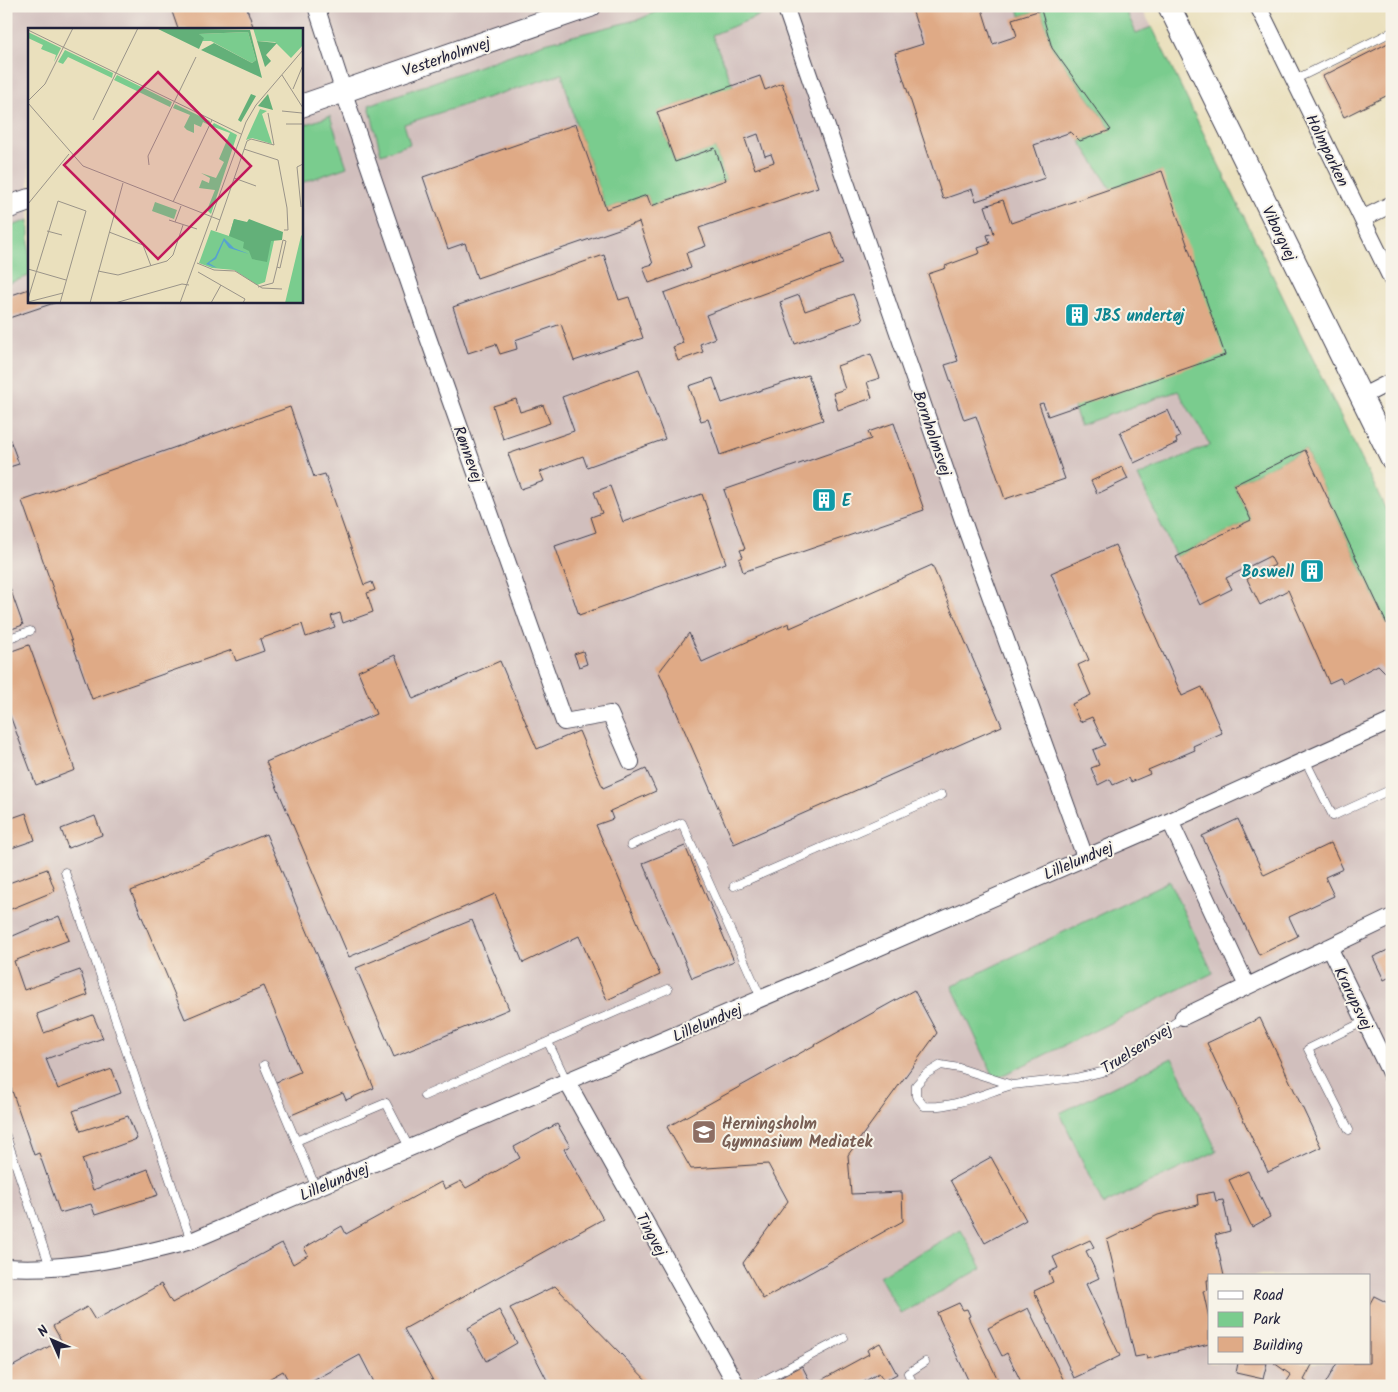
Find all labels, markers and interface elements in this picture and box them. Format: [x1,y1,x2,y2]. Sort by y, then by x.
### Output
inset map [28,28,302,302]
street label: Vesterholmvej [399,30,495,84]
street label: Holmparken [1298,110,1355,191]
street label: Viborgvej [1255,202,1303,266]
building icon: JBS undertøj [1064,302,1090,328]
place label: JBS undertøj [1094,304,1185,329]
street label: Bornholmsvej [905,388,958,480]
street label: Rønnevej [446,423,490,487]
building icon: E [811,487,837,513]
place label: E [842,489,852,514]
building icon: Boswell [1299,558,1325,584]
place label: Boswell [1242,560,1295,585]
street label: Lillelundvej [1040,835,1118,887]
street label: Krarupsvej [1327,963,1379,1035]
street label: Lillelundvej [669,997,747,1049]
street label: Truelsensvej [1096,1017,1178,1081]
place label: Herningsholm Gymnasium Mediatek [722,1112,874,1155]
school or university icon: Herningsholm Gymnasium Mediatek [691,1119,717,1145]
street label: Lillelundvej [296,1156,374,1208]
street label: Tingvej [628,1208,673,1262]
legend [1208,1274,1370,1364]
text: Road [1253,1284,1284,1308]
text: Park [1253,1308,1281,1332]
north arrow [28,1314,78,1364]
text: N [33,1320,55,1342]
text: Building [1253,1334,1303,1358]

